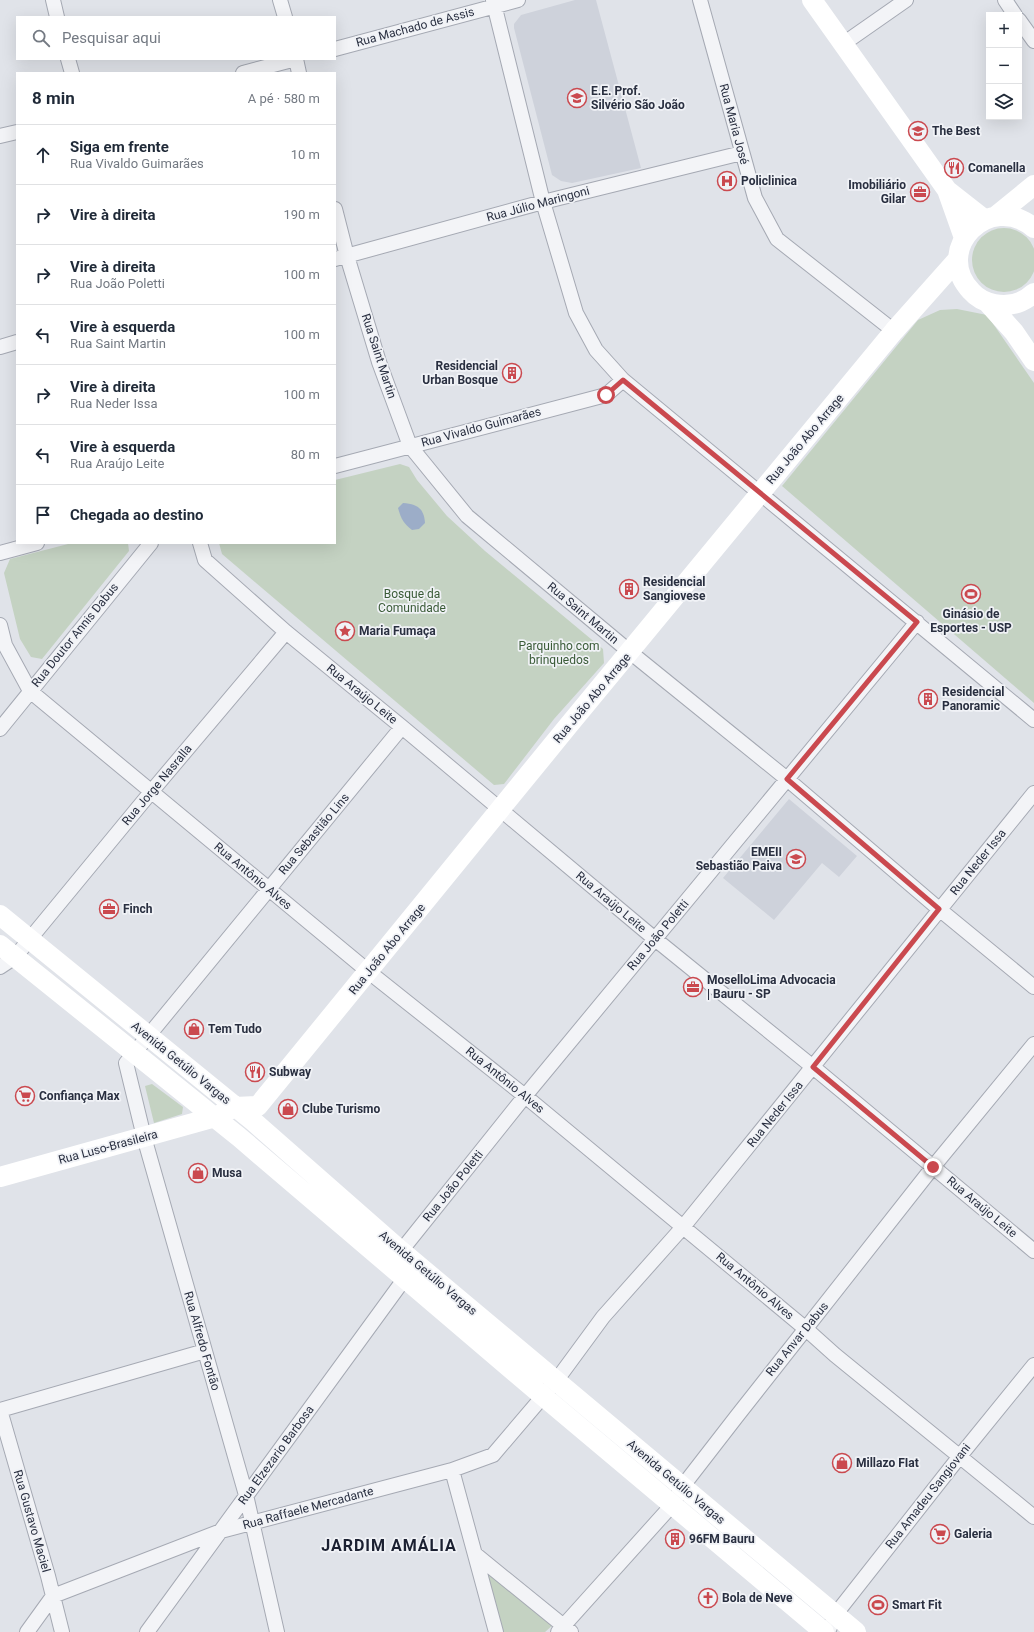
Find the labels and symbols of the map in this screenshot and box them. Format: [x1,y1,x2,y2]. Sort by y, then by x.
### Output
street label: Rua Machado de Assis [354,4,476,50]
street label: Rua Maria José [716,82,752,166]
place label: E.E. Prof. Silvério São João [591,84,685,112]
school or university icon: E.E. Prof. Silvério São João [566,87,588,109]
school or university icon: The Best [907,120,929,142]
place label: The Best [932,124,980,138]
restaurant icon: Comanella [943,157,965,179]
place label: Comanella [968,161,1026,175]
hospital icon: Policlinica [716,170,738,192]
place label: Policlinica [741,174,798,188]
place label: Imobiliário Gilar [848,178,907,206]
office icon: Imobiliário Gilar [909,181,931,203]
street label: Rua Júlio Maringoni [485,183,591,224]
street label: Rua Saint Martin [359,312,399,400]
place label: Residencial Urban Bosque [422,359,499,387]
building icon: Residencial Urban Bosque [501,362,523,384]
route start [597,386,615,404]
street label: Rua João Abo Arrage [763,391,847,487]
street label: Rua Vivaldo Guimarães [420,404,542,450]
place label: Residencial Sangiovese [643,575,706,603]
building icon: Residencial Sangiovese [618,578,640,600]
street label: Rua Saint Martin [545,579,621,647]
street label: Rua Doutor Annis Dabus [29,580,121,690]
sports icon: Ginásio de Esportes - USP [960,583,982,605]
park label: Bosque da Comunidade [378,587,446,615]
place label: Ginásio de Esportes - USP [930,607,1012,635]
place icon: Maria Fumaça [334,620,356,642]
place label: Maria Fumaça [359,624,436,638]
park label: Parquinho com brinquedos [518,639,600,667]
street label: Rua João Abo Arrage [550,650,634,746]
street label: Rua Araújo Leite [324,661,400,727]
place label: Residencial Panoramic [942,685,1005,713]
building icon: Residencial Panoramic [917,688,939,710]
street label: Rua Jorge Nasralla [119,742,195,828]
street label: Rua Sebastião Lins [276,790,352,878]
street label: Rua Neder Issa [947,826,1009,898]
street label: Rua Antônio Alves [211,839,295,913]
place label: EMEII Sebastião Paiva [696,845,783,873]
school or university icon: EMEII Sebastião Paiva [785,848,807,870]
street label: Rua Araújo Leite [573,869,649,935]
street label: Rua João Poletti [624,897,692,973]
office icon: Finch [98,898,120,920]
street label: Rua João Abo Arrage [346,901,428,997]
place label: Finch [123,902,153,916]
place label: MoselloLima Advocacia | Bauru - SP [707,973,836,1001]
office icon: MoselloLima Advocacia | Bauru - SP [682,976,704,998]
shop icon: Tem Tudo [183,1018,205,1040]
street label: Avenida Getúlio Vargas [129,1019,233,1107]
place label: Tem Tudo [208,1022,262,1036]
street label: Rua Antônio Alves [463,1044,547,1116]
restaurant icon: Subway [244,1061,266,1083]
place label: Subway [269,1065,312,1079]
street label: Rua Neder Issa [744,1078,806,1150]
supermarket icon: Confiança Max [14,1085,36,1107]
place label: Confiança Max [39,1089,120,1103]
shop icon: Clube Turismo [277,1098,299,1120]
place label: Clube Turismo [302,1102,380,1116]
street label: Rua Luso-Brasileira [57,1127,159,1167]
street label: Rua João Poletti [420,1147,486,1224]
route end [924,1158,942,1176]
shop icon: Musa [187,1162,209,1184]
place label: Musa [212,1166,242,1180]
street label: Rua Araújo Leite [944,1174,1020,1240]
street label: Avenida Getúlio Vargas [376,1228,480,1318]
street label: Rua Antônio Alves [713,1249,797,1323]
street label: Rua Alfredo Fontão [181,1290,223,1392]
street label: Rua Anvar Dabus [763,1299,831,1379]
street label: Rua Elzezario Barbosa [235,1403,317,1507]
street label: Avenida Getúlio Vargas [624,1437,728,1527]
street label: Rua Amadeu Sangiovani [883,1441,973,1551]
shop icon: Millazo FIat [831,1452,853,1474]
place label: Millazo FIat [856,1456,919,1470]
street label: Rua Gustavo Maciel [11,1468,53,1574]
street label: Rua Raffaele Mercadante [241,1484,375,1532]
supermarket icon: Galeria [929,1523,951,1545]
place label: Galeria [954,1527,993,1541]
building icon: 96FM Bauru [664,1528,686,1550]
place label: 96FM Bauru [689,1532,755,1546]
district label: JARDIM AMÁLIA [321,1536,457,1555]
church icon: Bola de Neve [697,1587,719,1609]
place label: Bola de Neve [722,1591,793,1605]
sports icon: Smart Fit [867,1594,889,1616]
place label: Smart Fit [892,1598,942,1612]

